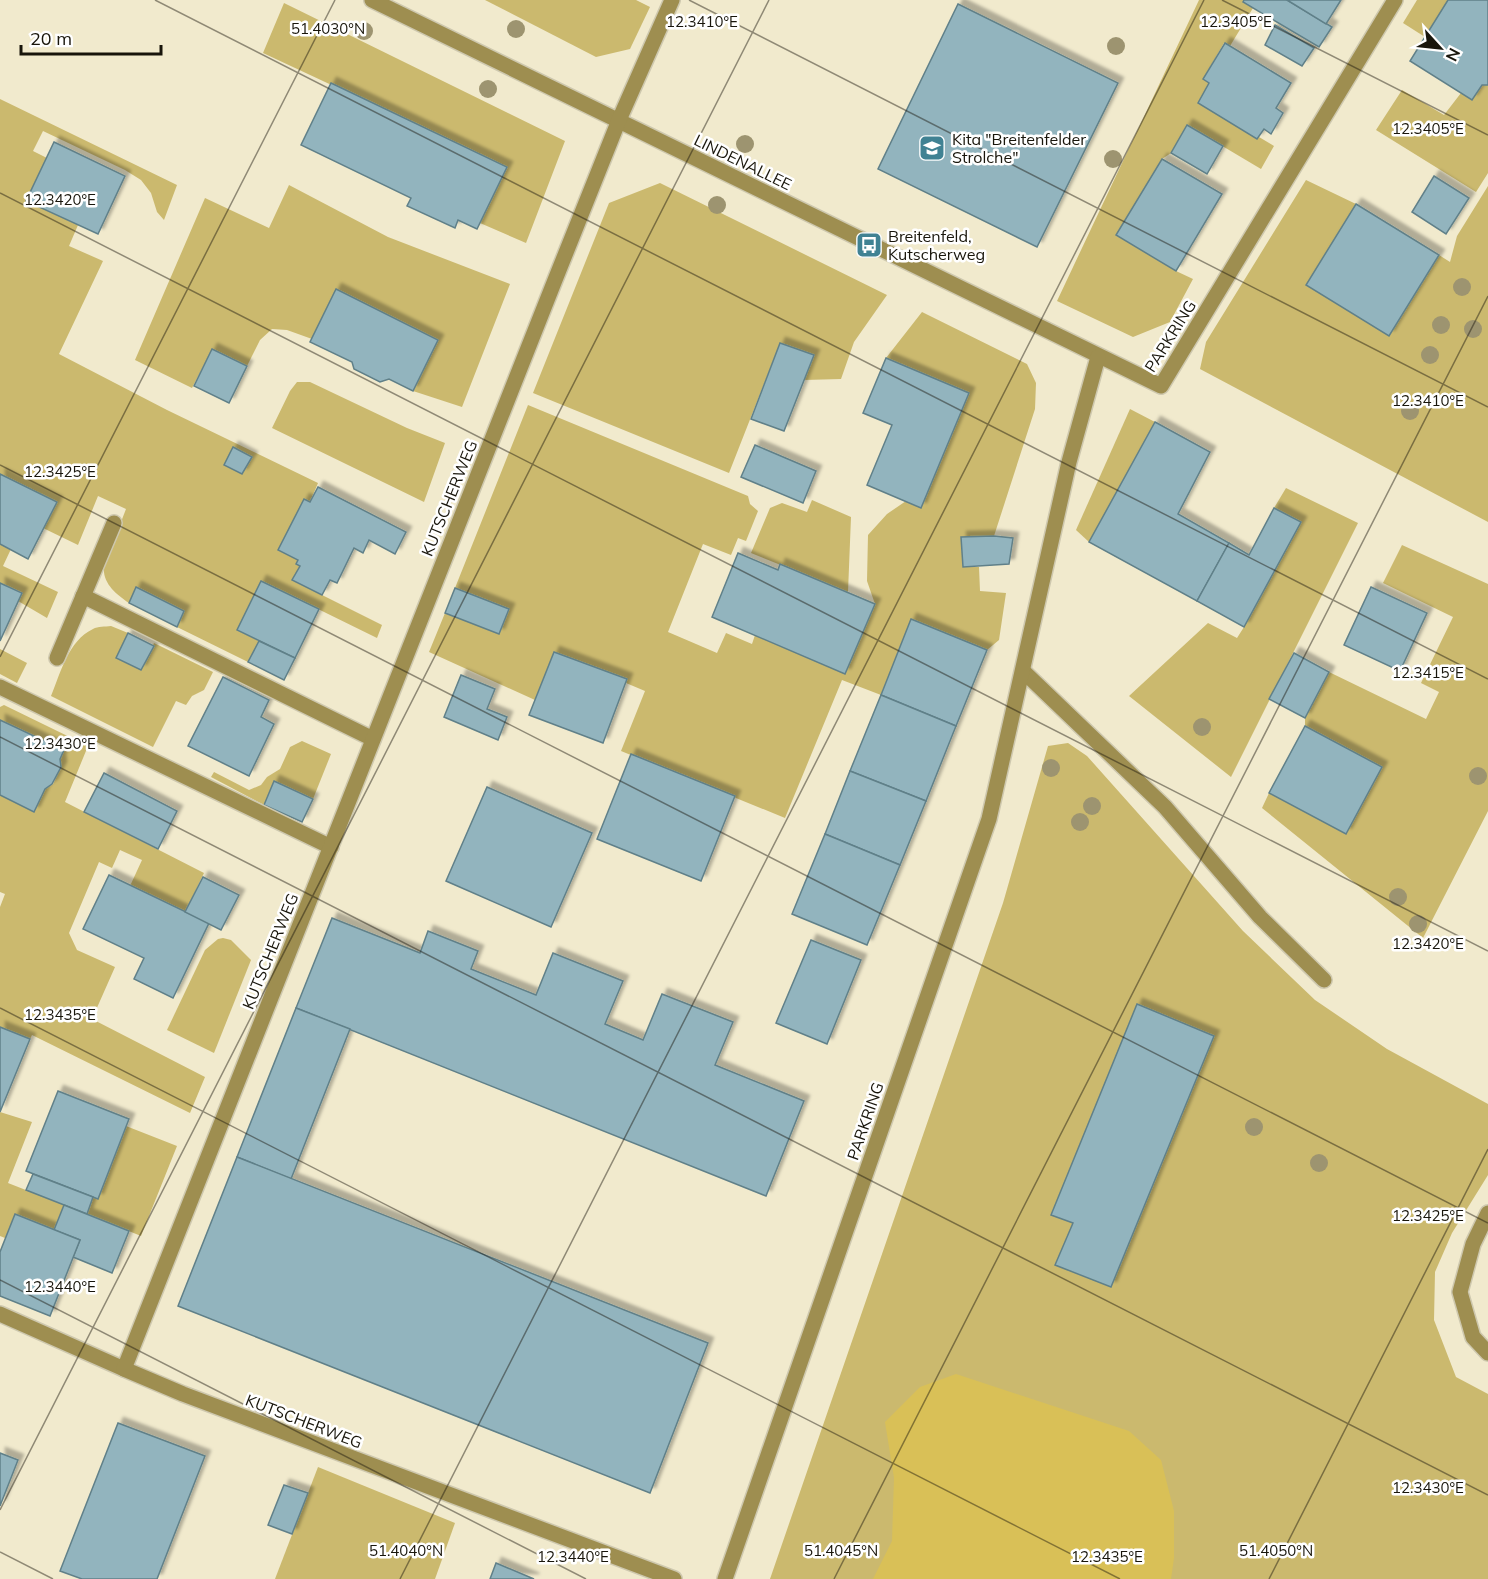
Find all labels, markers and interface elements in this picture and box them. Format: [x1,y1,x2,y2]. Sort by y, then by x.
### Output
text: 12.3410°E [666,12,738,31]
text: 12.3405°E [1200,12,1272,31]
scale bar [21,18,160,56]
north arrow [1410,18,1470,78]
text: 51.4030°N [291,19,365,38]
text: 20 m [30,27,72,50]
text: N [1442,45,1465,65]
text: 12.3405°E [1392,119,1464,138]
place label: Kita "Breitenfelder Strolche" [952,129,1086,167]
street label: LINDENALLEE [691,130,795,194]
school or university icon: Kita "Breitenfelder Strolche" [917,133,947,163]
text: 12.3420°E [24,190,96,209]
place label: Breitenfeld, Kutscherweg [888,226,985,264]
bus stop icon: Breitenfeld, Kutscherweg [854,230,884,260]
street label: PARKRING [1140,296,1200,376]
text: 12.3410°E [1392,391,1464,410]
street label: KUTSCHERWEG [417,437,481,559]
text: 12.3425°E [24,462,96,481]
text: 12.3415°E [1392,663,1464,682]
text: 12.3430°E [24,734,96,753]
street label: KUTSCHERWEG [238,890,302,1012]
text: 12.3420°E [1392,934,1464,953]
text: 12.3435°E [24,1005,96,1024]
street label: PARKRING [842,1079,888,1163]
text: 12.3425°E [1392,1206,1464,1225]
text: 12.3440°E [24,1277,96,1296]
street label: KUTSCHERWEG [243,1390,365,1452]
text: 12.3430°E [1392,1478,1464,1497]
text: 51.4040°N [369,1541,443,1560]
text: 51.4045°N [804,1541,878,1560]
text: 51.4050°N [1239,1541,1313,1560]
text: 12.3440°E [537,1547,609,1566]
text: 12.3435°E [1071,1547,1143,1566]

